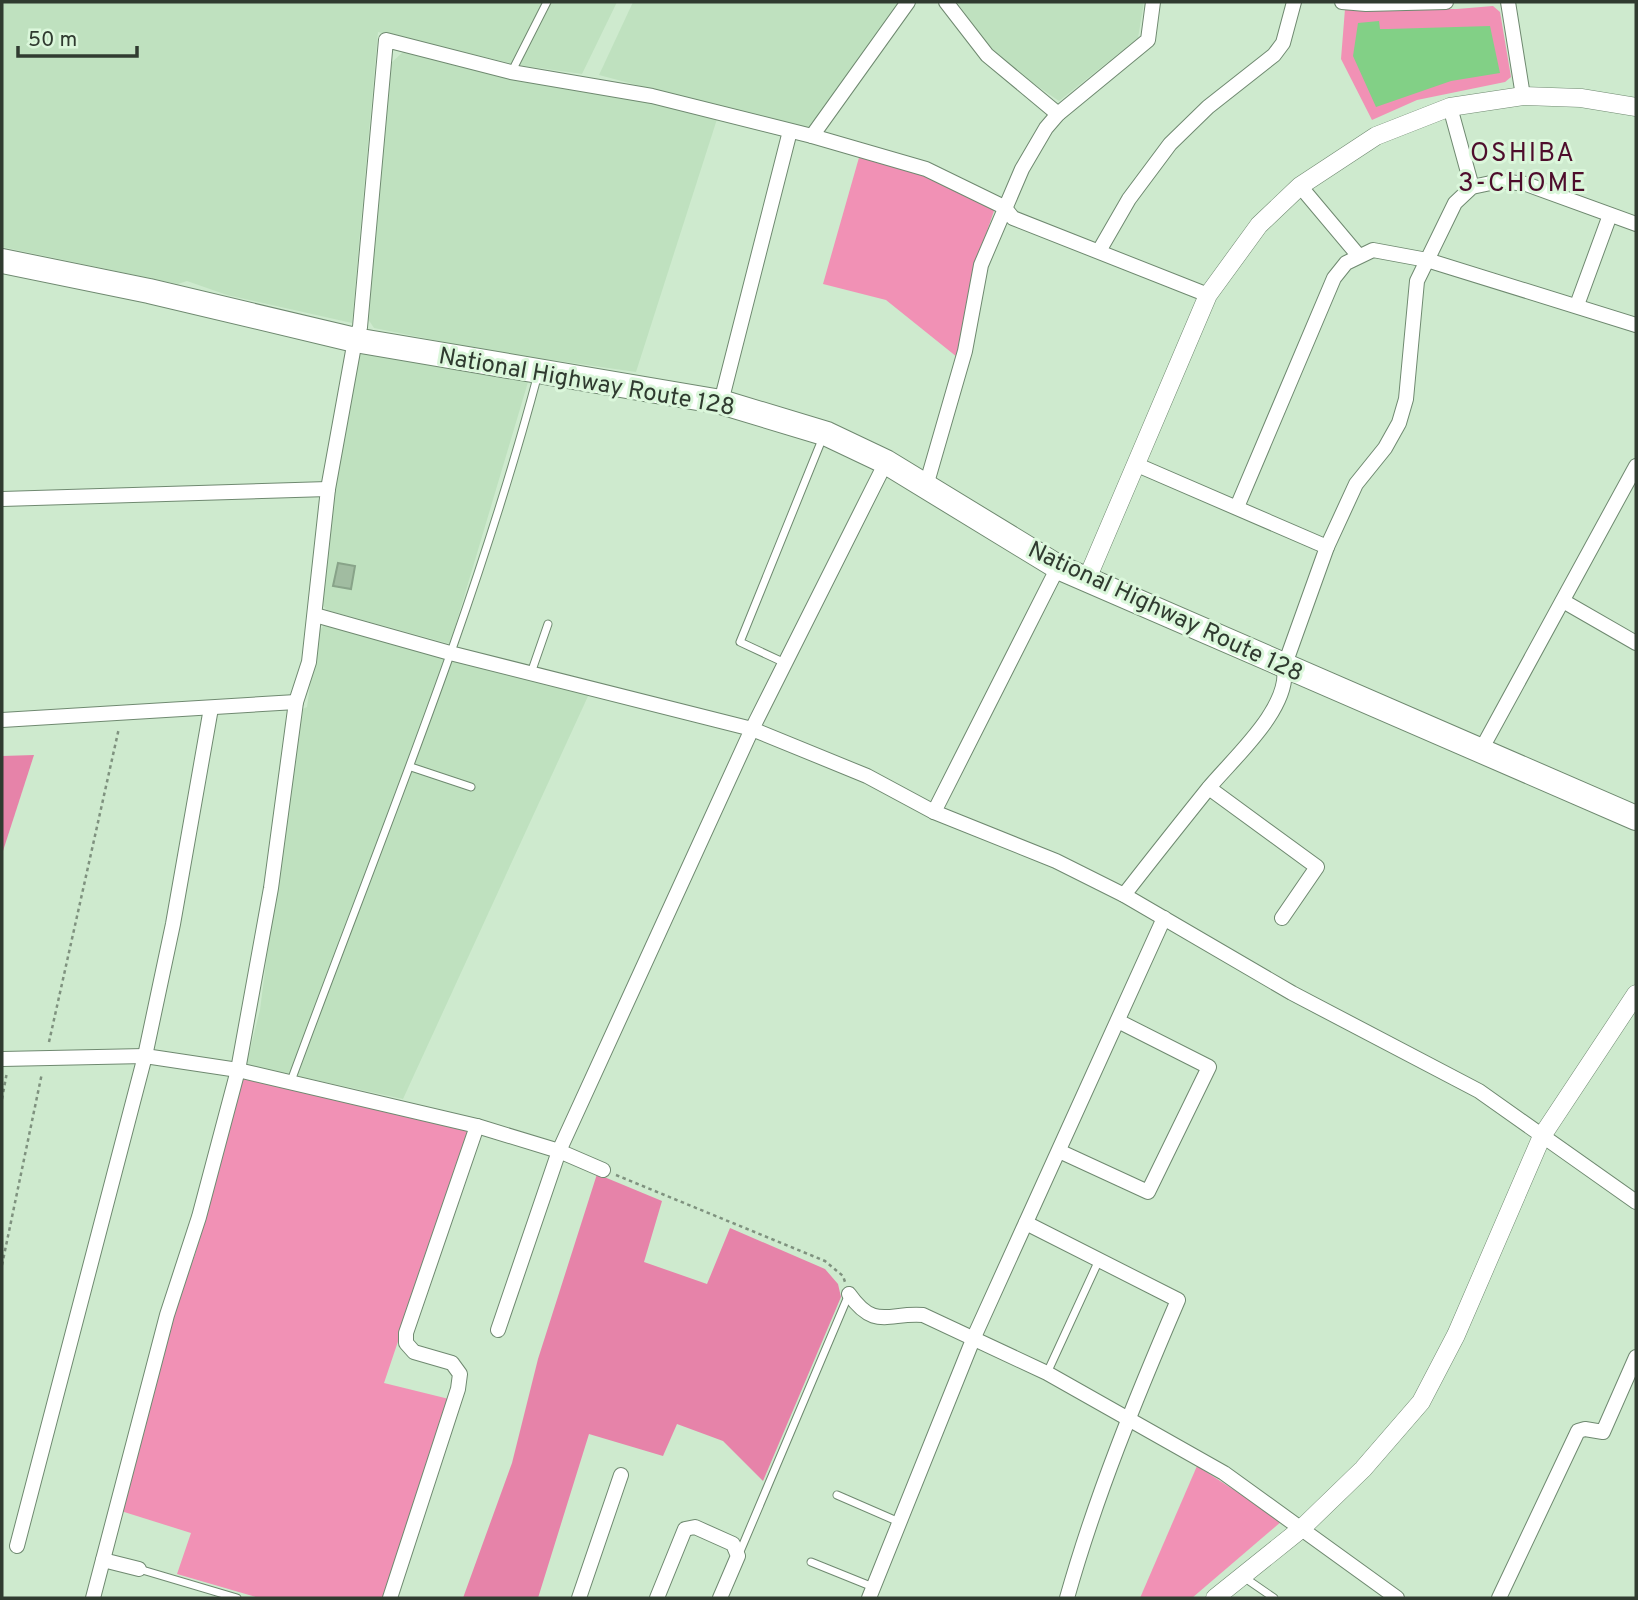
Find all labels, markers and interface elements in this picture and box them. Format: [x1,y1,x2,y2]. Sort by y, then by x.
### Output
scale bar [18,14,136,58]
text: 50 m [28,27,77,54]
district label: OSHIBA 3-CHOME [1458,138,1588,201]
street label: National Highway Route 128 [436,342,737,424]
street label: National Highway Route 128 [1023,536,1308,690]

